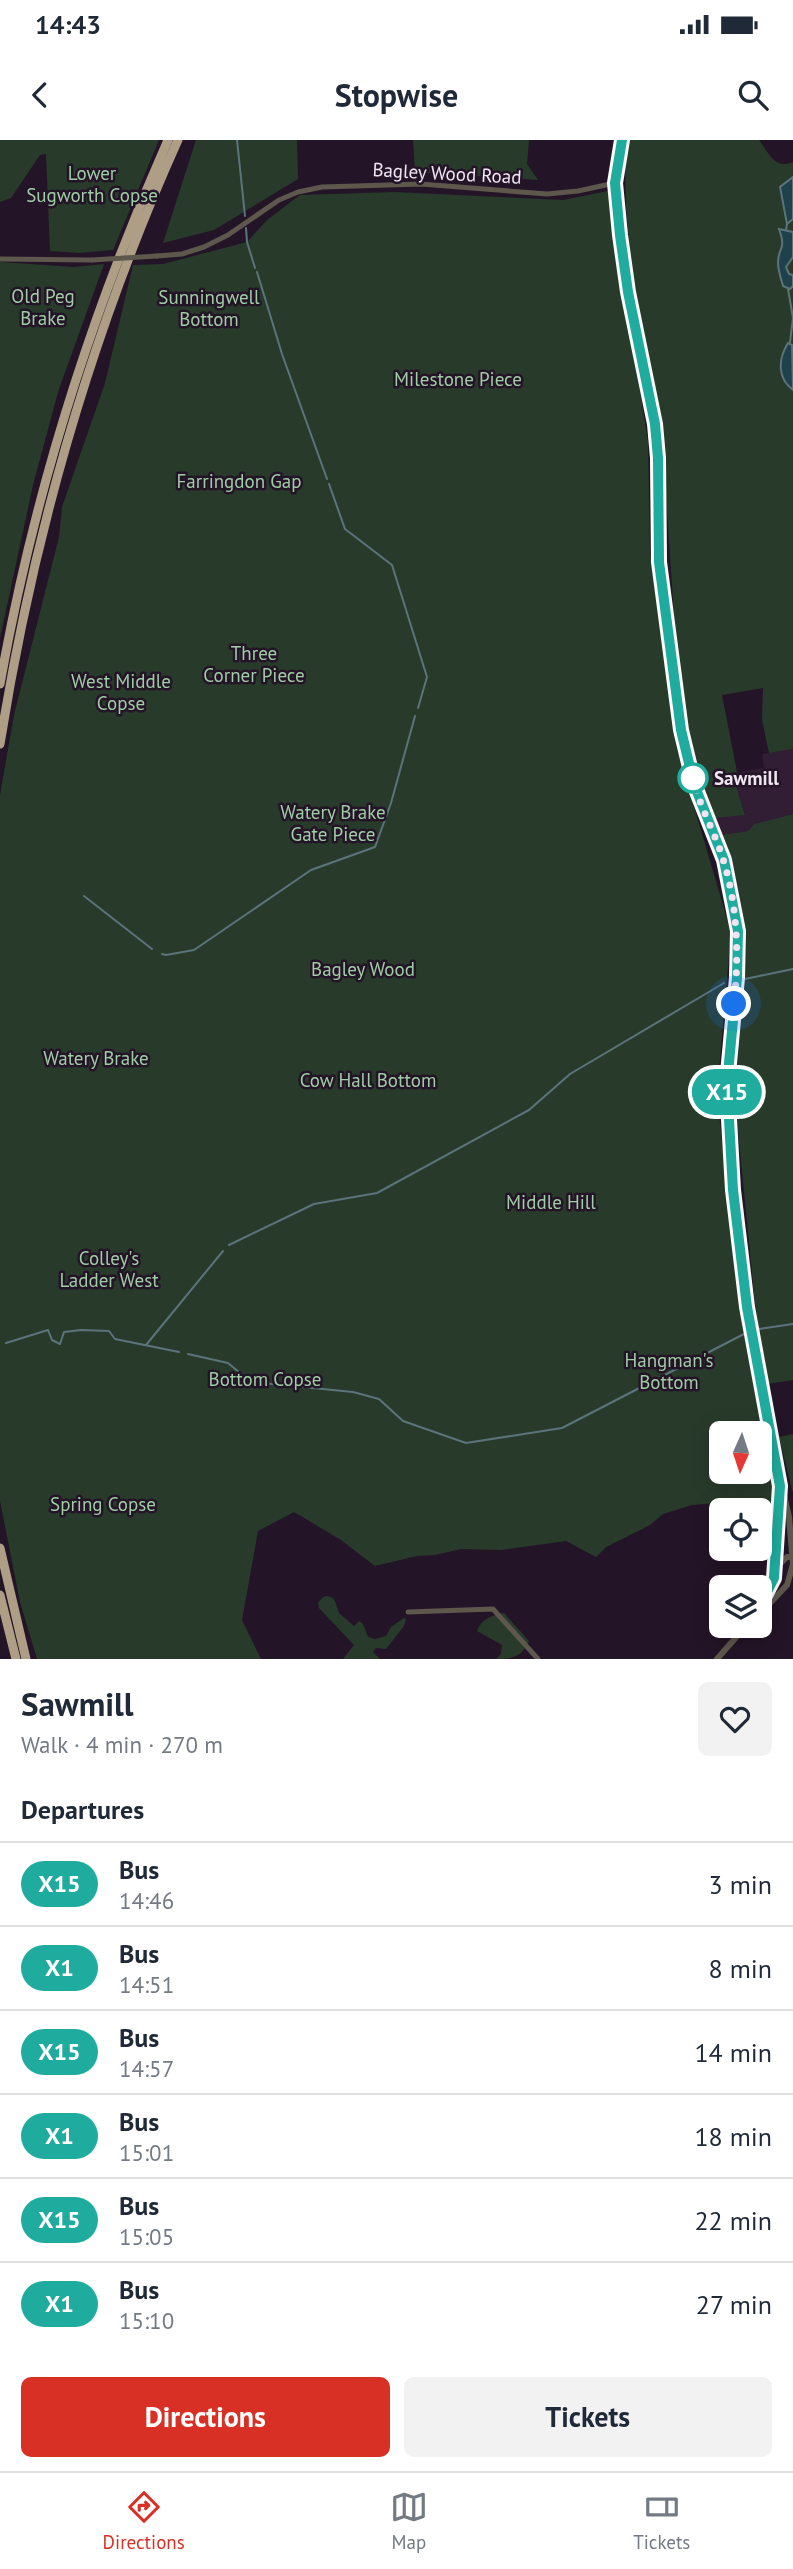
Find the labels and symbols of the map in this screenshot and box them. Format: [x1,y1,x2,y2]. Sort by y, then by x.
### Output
street label: Bagley Wood Road [372,157,522,189]
park label: Lower Sugworth Copse [26,161,158,207]
park label: Old Peg Brake [11,284,75,330]
park label: Sunningwell Bottom [158,285,260,331]
park label: Milestone Piece [394,367,522,391]
park label: Farringdon Gap [176,469,302,493]
park label: Three Corner Piece [203,641,305,687]
park label: West Middle Copse [71,669,171,715]
marker: Sawmill [678,763,708,793]
place label: Sawmill [714,766,779,790]
park label: Watery Brake Gate Piece [280,800,386,846]
park label: Bagley Wood [311,957,415,981]
your location [716,986,751,1021]
park label: Watery Brake [43,1046,149,1070]
park label: Cow Hall Bottom [300,1068,436,1092]
line badge: X15 [687,1069,767,1115]
park label: Middle Hill [506,1190,596,1214]
park label: Colley's Ladder West [59,1246,159,1292]
park label: Hangman's Bottom [625,1348,714,1394]
park label: Bottom Copse [209,1367,321,1391]
north arrow [709,1421,772,1484]
park label: Spring Copse [50,1492,156,1516]

